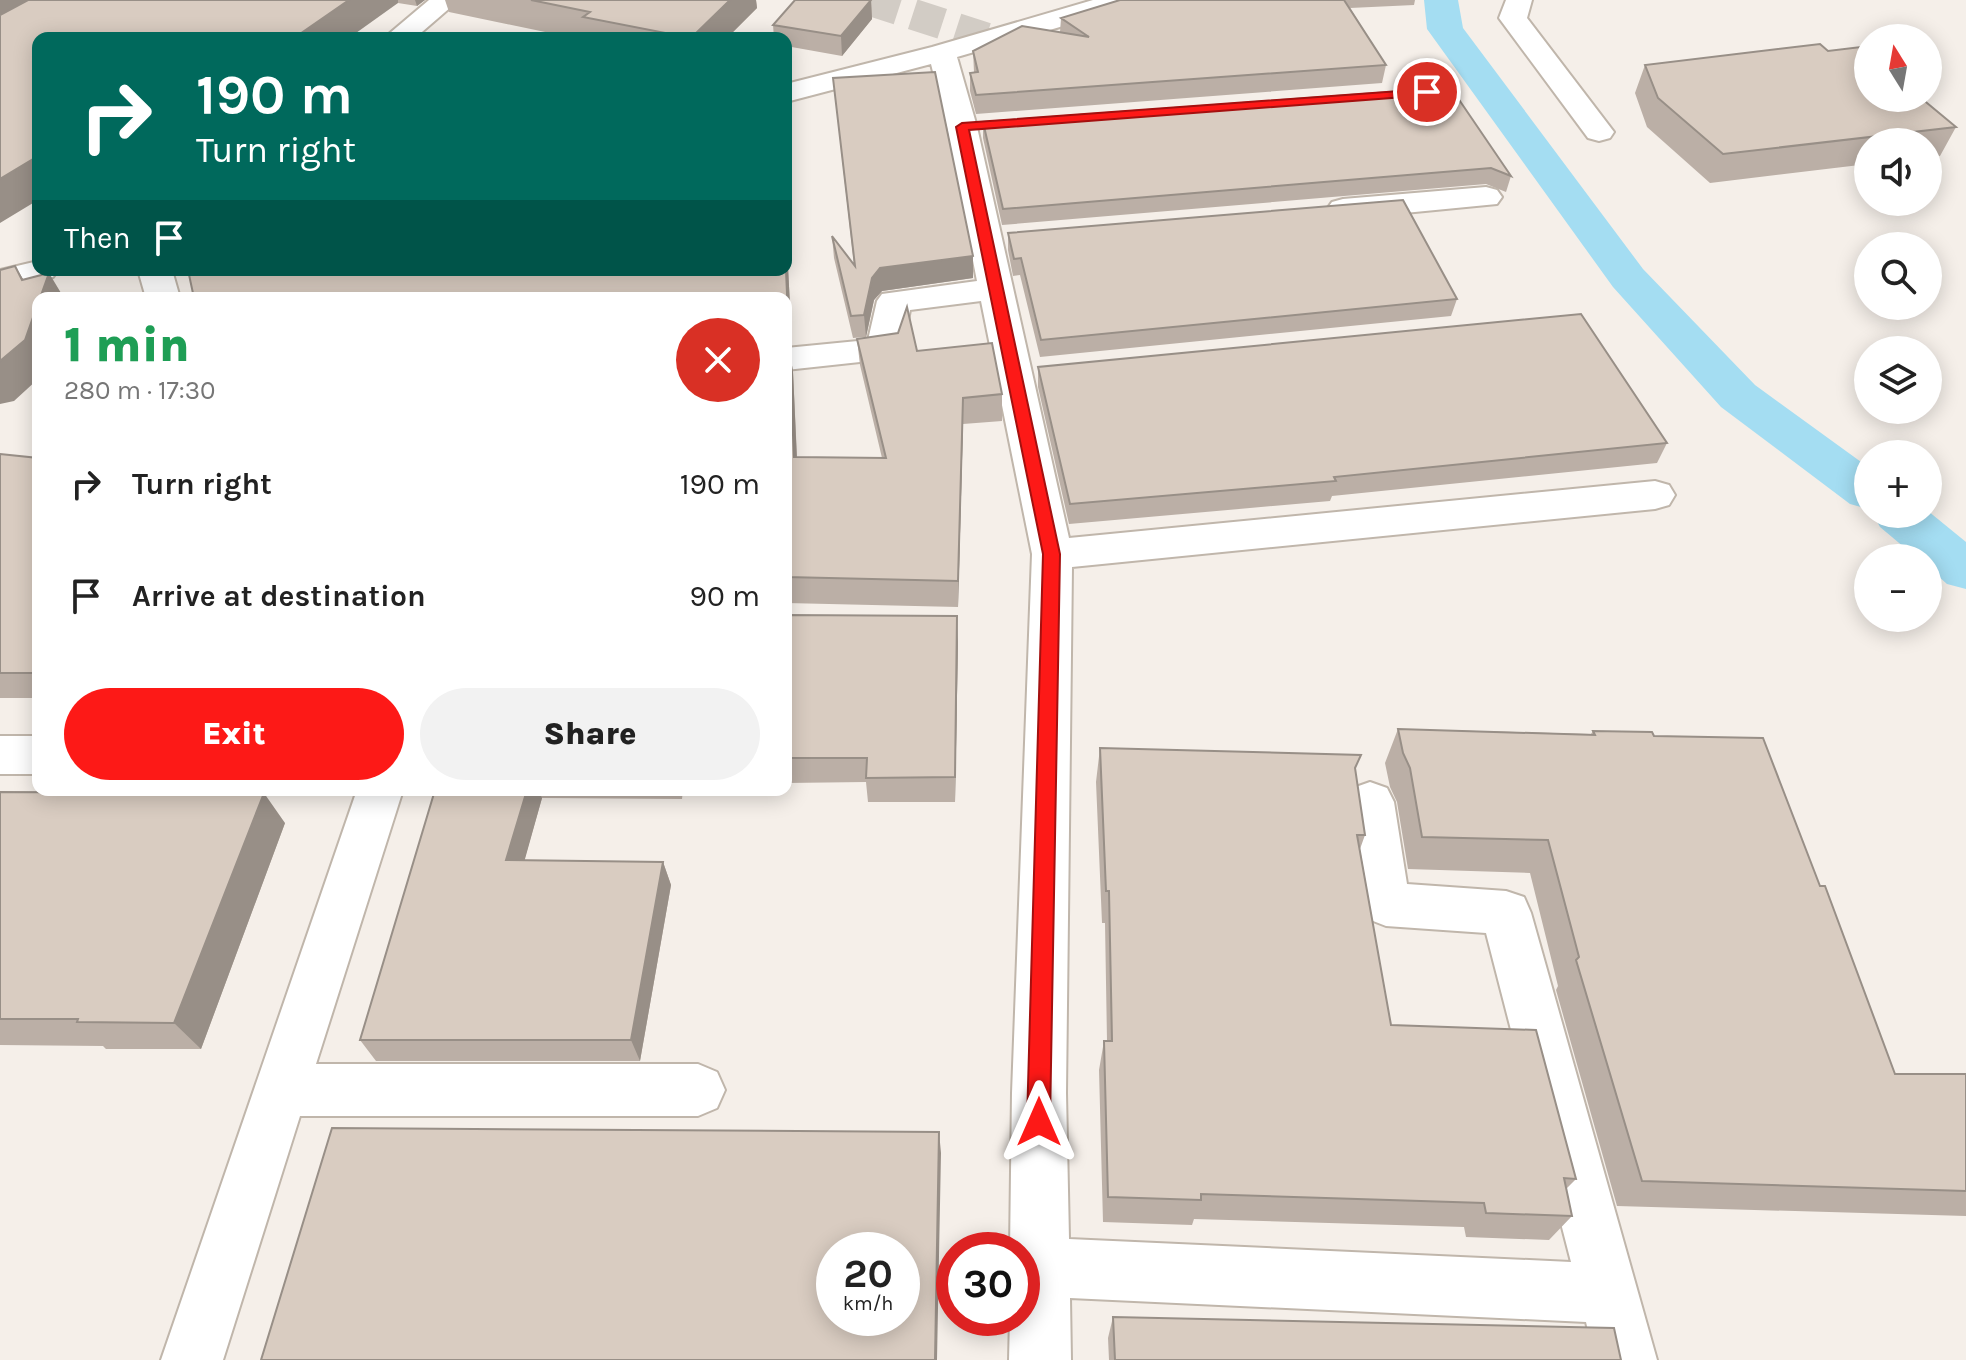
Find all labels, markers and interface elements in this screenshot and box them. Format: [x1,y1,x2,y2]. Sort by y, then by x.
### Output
north arrow [1854,24,1942,112]
map controls [1854,24,1942,632]
pin [1393,58,1461,126]
text: 190 m [196,62,353,127]
icon: right [64,64,168,168]
icon: arrive [1405,70,1449,114]
button: sound [1854,128,1942,216]
text: Turn right [196,129,356,171]
icon: arrive [147,216,191,260]
text: Then [64,220,131,256]
button: search [1854,232,1942,320]
text: 1 min [64,317,190,373]
button: close [676,318,760,402]
button: layers [1854,336,1942,424]
text: 280 m · 17:30 [64,375,216,406]
button: + [1854,440,1942,528]
icon: right [64,462,108,506]
text: Turn right [132,466,272,502]
text: 190 m [680,466,760,502]
button: − [1854,544,1942,632]
icon: arrive [64,574,108,618]
text: Arrive at destination [132,578,426,614]
text: 90 m [690,578,760,614]
button: Exit [64,688,404,780]
button: Share [420,688,760,780]
position arrow [997,1080,1081,1164]
speed limit sign: 30 [936,1232,1040,1336]
text: 20 [843,1250,893,1297]
text: km/h [843,1292,893,1315]

